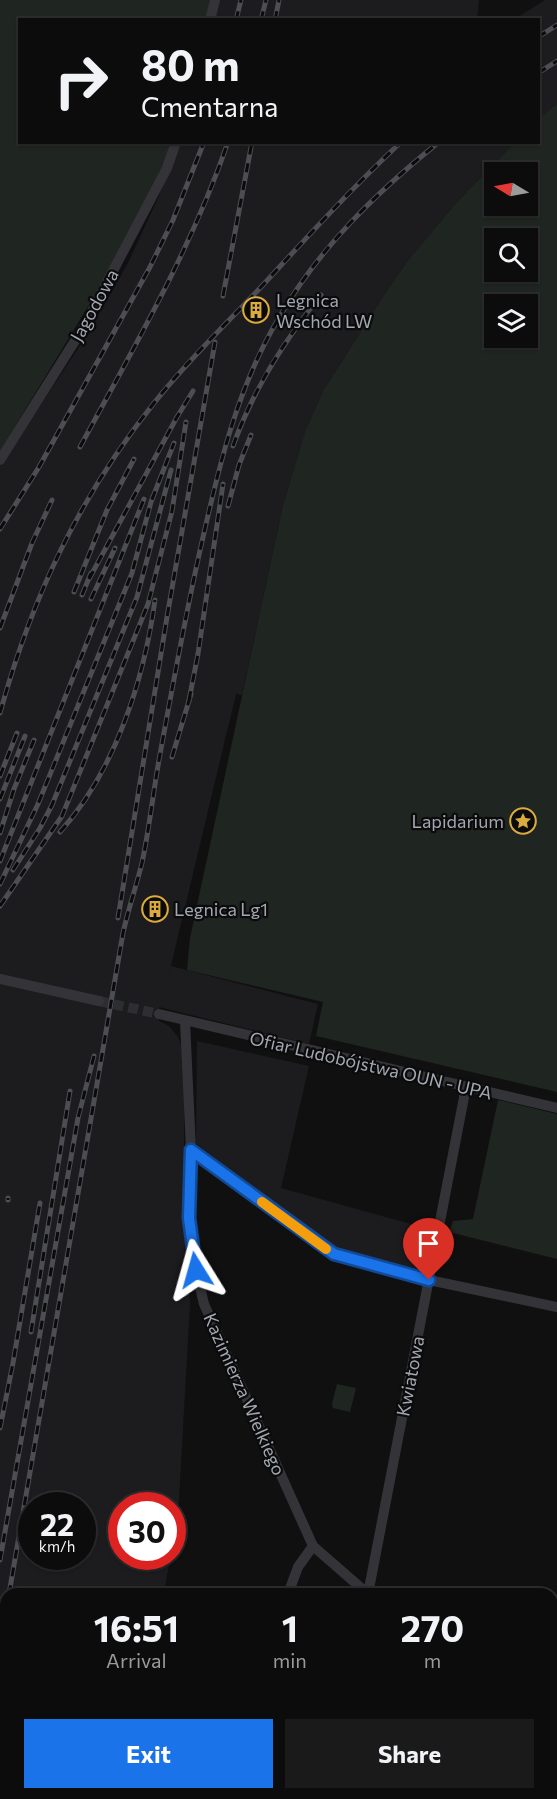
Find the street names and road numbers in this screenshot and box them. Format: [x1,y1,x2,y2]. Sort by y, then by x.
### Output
street label: Jagodowa [65,265,123,345]
street label: Ofiar Ludobójstwa OUN - UPA [247,1026,495,1104]
street label: Kazimierza Wielkiego [199,1310,291,1478]
street label: Kwiatowa [391,1334,429,1418]

